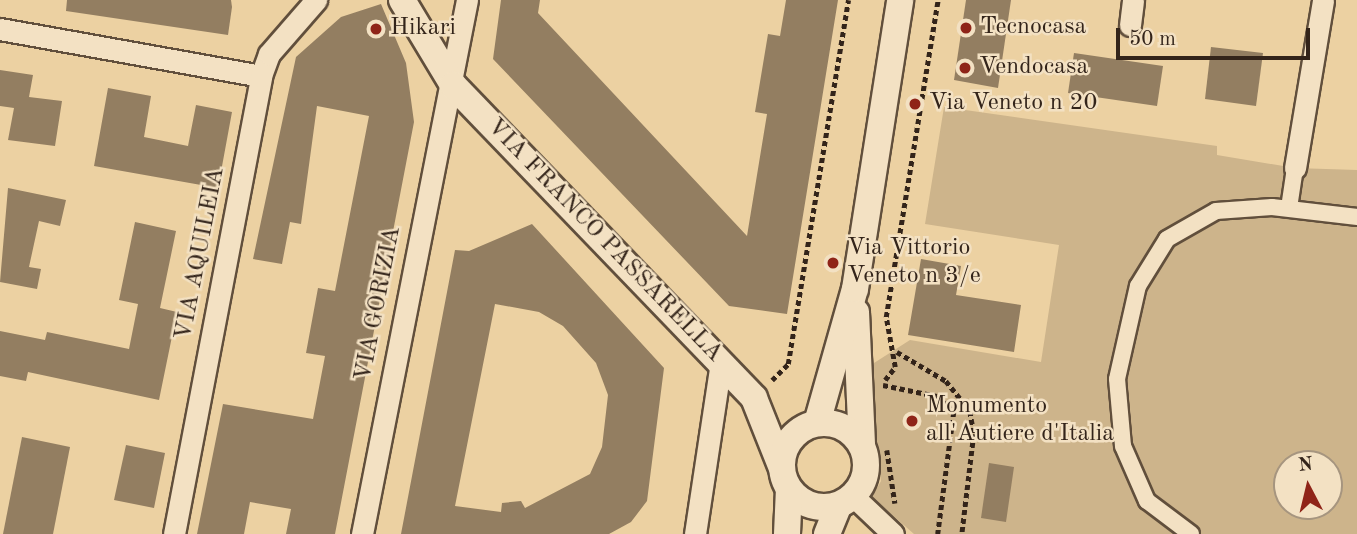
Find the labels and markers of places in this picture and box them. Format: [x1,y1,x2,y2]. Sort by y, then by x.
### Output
place label: Tecnocasa [980,14,1086,42]
place label: Hikari [390,15,456,43]
marker: Tecnocasa [958,20,974,36]
marker: Hikari [368,21,384,37]
place label: Vendocasa [979,54,1088,82]
marker: Vendocasa [957,60,973,76]
place label: Via Veneto n 20 [929,90,1097,118]
marker: Via Veneto n 20 [907,96,923,112]
place label: Via Vittorio Veneto n 3/e [847,235,981,291]
marker: Via Vittorio Veneto n 3/e [825,255,841,271]
place label: Monumento all'Autiere d'Italia [926,393,1114,449]
marker: Monumento all'Autiere d'Italia [904,413,920,429]

